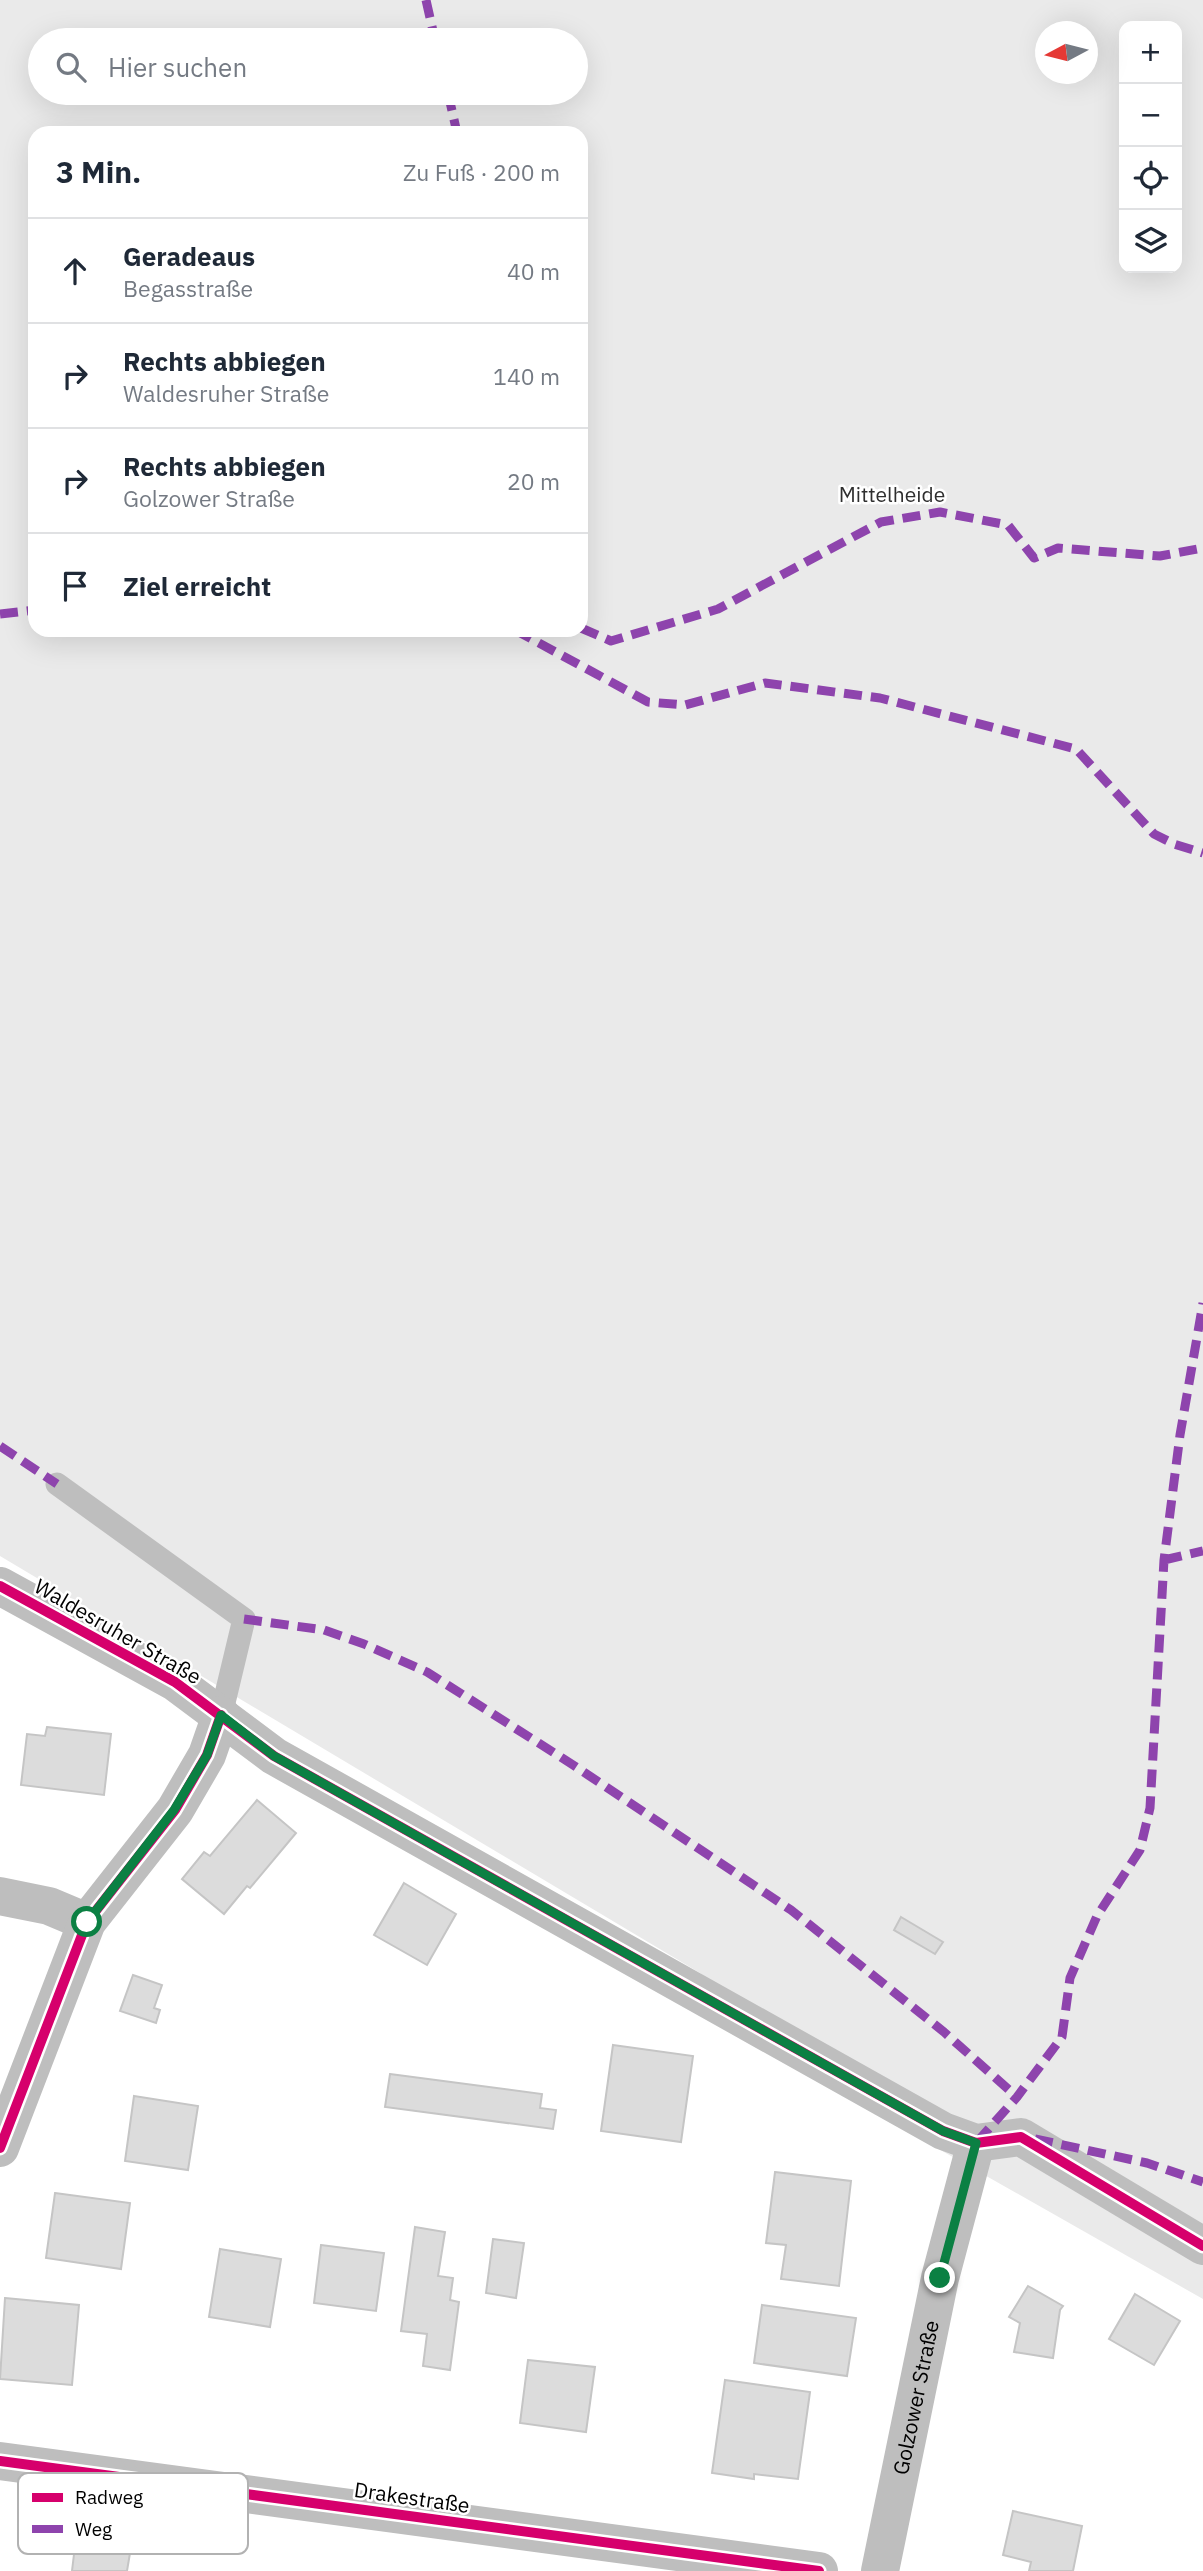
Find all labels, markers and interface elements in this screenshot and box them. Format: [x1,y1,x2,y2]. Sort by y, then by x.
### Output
north arrow [1035,21,1098,84]
map controls [1119,21,1182,273]
button: + [1119,21,1182,84]
search box [28,28,588,105]
icon: search [52,48,90,86]
text: Hier suchen [108,50,247,84]
button: − [1119,84,1182,147]
button: locate [1119,147,1182,210]
text: 3 Min. [56,152,141,191]
text: Zu Fuß · 200 m [403,157,560,187]
button: layers [1119,210,1182,273]
text: Geradeaus [123,239,255,273]
icon: ahead [56,252,94,290]
text: 40 m [507,256,560,286]
text: Begasstraße [123,273,253,303]
text: Rechts abbiegen [123,344,326,378]
icon: right [56,357,94,395]
text: 140 m [493,361,560,391]
text: Waldesruher Straße [123,378,329,408]
text: Rechts abbiegen [123,449,326,483]
icon: right [56,462,94,500]
text: 20 m [507,466,560,496]
park label: Mittelheide [839,480,945,508]
text: Golzower Straße [123,483,295,513]
icon: arrive [56,567,94,605]
text: Ziel erreicht [123,569,271,603]
street label: Waldesruher Straße [29,1572,207,1690]
route start [71,1906,102,1937]
route end [924,2262,955,2293]
street label: Golzower Straße [886,2318,945,2477]
legend [18,2473,248,2554]
street label: Drakestraße [352,2475,472,2519]
text: Radweg [75,2485,143,2509]
text: Weg [75,2517,112,2541]

